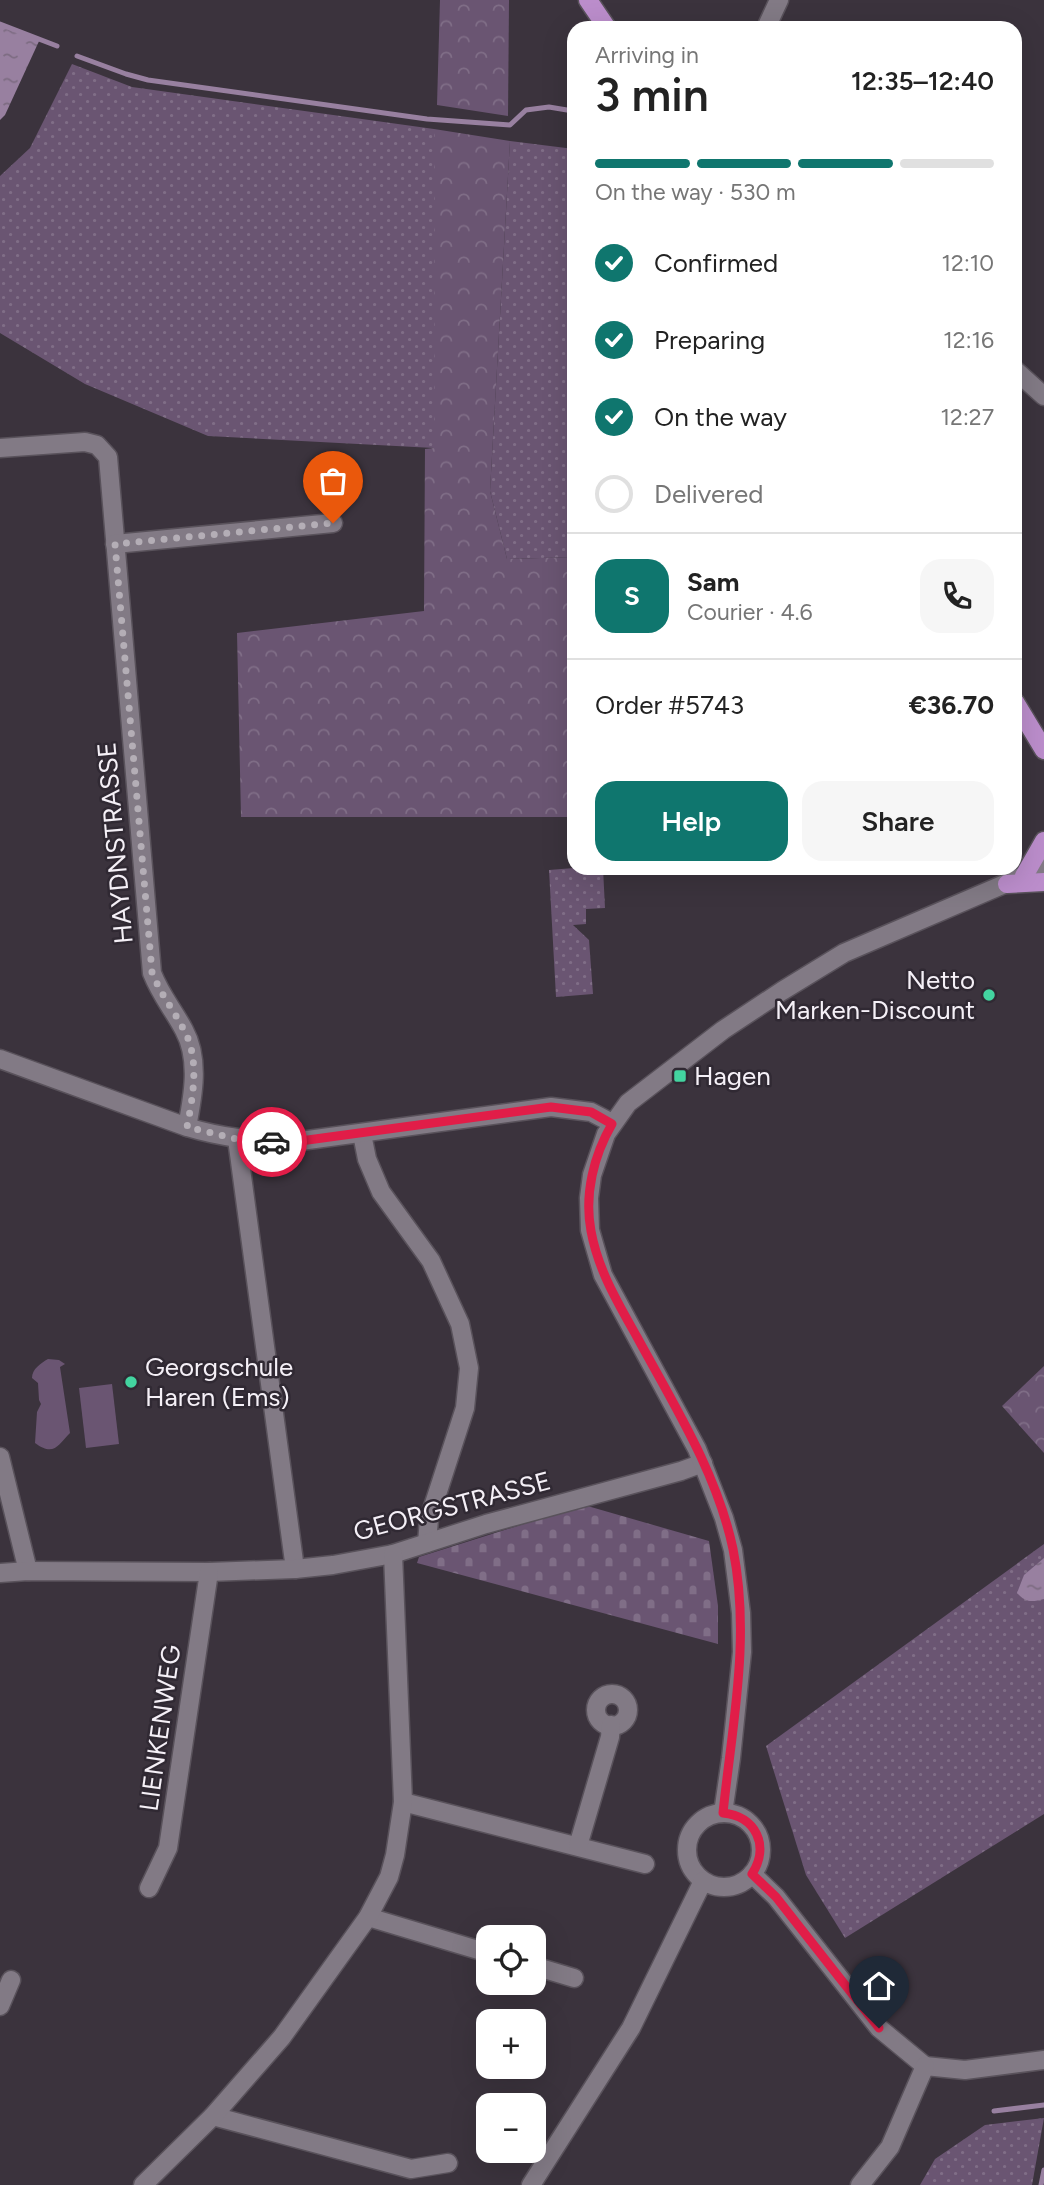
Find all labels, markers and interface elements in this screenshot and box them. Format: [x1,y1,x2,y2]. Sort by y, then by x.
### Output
text: Arriving in [595,41,699,69]
text: 12:35–12:40 [851,65,994,97]
text: 3 min [595,67,709,123]
text: On the way · 530 m [595,178,796,206]
icon: check [595,244,633,282]
text: Confirmed [654,247,778,279]
text: 12:10 [942,249,994,277]
icon: check [595,321,633,359]
text: Preparing [654,324,765,356]
text: 12:16 [943,326,994,354]
icon: check [595,398,633,436]
text: On the way [654,401,787,433]
text: 12:27 [941,403,994,431]
pin [303,451,363,523]
icon: bag [314,462,352,500]
text: Delivered [654,478,763,510]
button: phone [920,559,994,633]
text: Sam [687,566,739,598]
text: S [624,580,640,612]
text: Courier · 4.6 [687,598,813,626]
text: Order #5743 [595,689,744,721]
text: €36.70 [909,689,994,721]
street label: HAYDNSTRASSE [90,741,140,945]
button: Help [595,781,788,861]
button: Share [802,781,994,861]
place label: Netto Marken-Discount [775,964,975,1026]
marker: Netto Marken-Discount [981,987,997,1003]
place label: Hagen [694,1060,771,1092]
marker: Hagen [672,1068,688,1084]
courier [237,1107,307,1177]
icon: car [253,1123,291,1161]
place label: Georgschule Haren (Ems) [145,1351,293,1413]
marker: Georgschule Haren (Ems) [123,1374,139,1390]
street label: GEORGSTRASSE [350,1464,554,1548]
street label: LIENKENWEG [132,1643,188,1813]
map controls [476,1925,546,2163]
button: locate [476,1925,546,1995]
pin [849,1956,909,2028]
icon: home [860,1967,898,2005]
button: + [476,2009,546,2079]
button: − [476,2093,546,2163]

